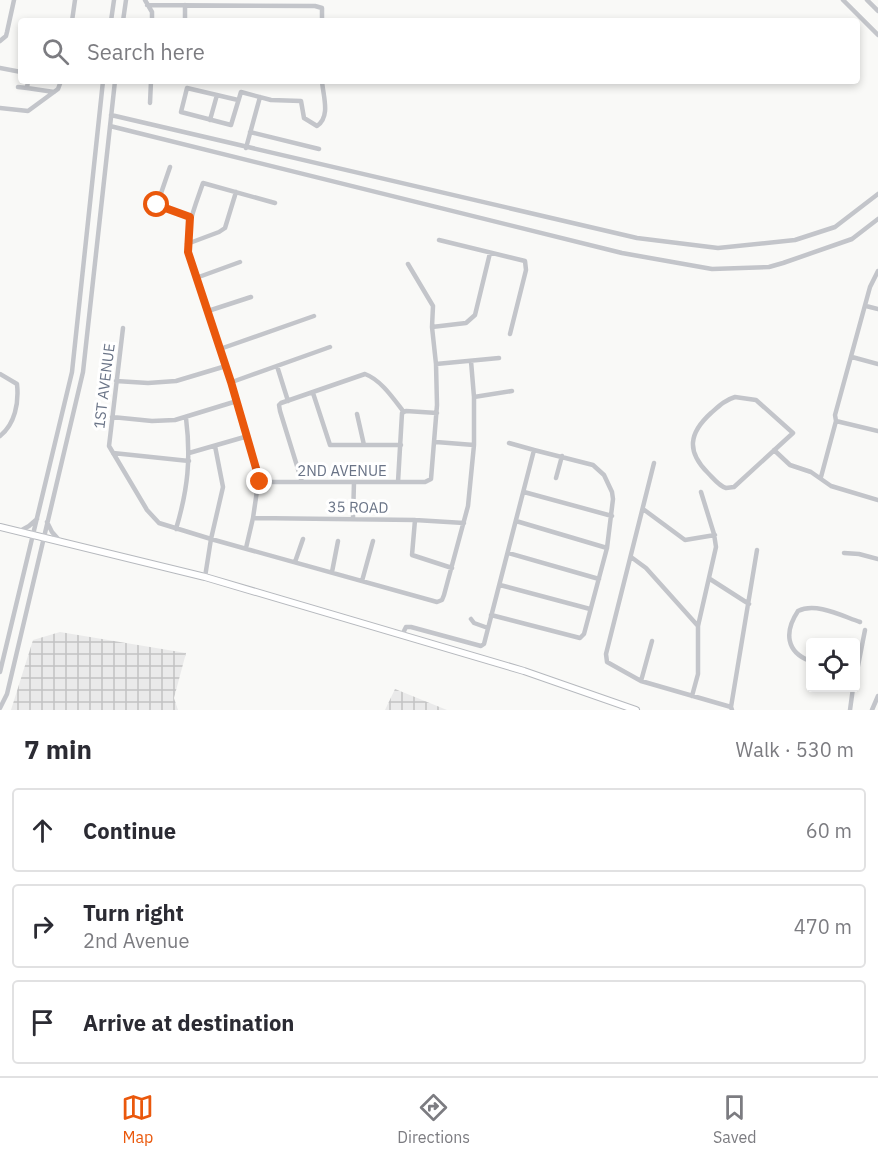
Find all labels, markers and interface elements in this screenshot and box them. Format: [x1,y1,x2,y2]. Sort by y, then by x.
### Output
search box [18,18,860,84]
icon: search [39,35,72,68]
text: Search here [87,37,205,66]
route start [143,191,169,217]
street label: 1ST AVENUE [89,342,119,430]
street label: 2ND AVENUE [297,461,387,480]
route end [246,468,272,494]
street label: 35 ROAD [327,497,389,517]
map controls [806,638,860,692]
button: locate [806,638,860,692]
text: 7 min [24,732,92,766]
text: Walk · 530 m [736,736,854,763]
icon: ahead [26,814,59,847]
text: Continue [83,816,176,845]
text: 60 m [806,817,852,844]
text: Turn right [83,898,184,927]
icon: right [26,910,59,943]
text: 470 m [794,913,852,940]
text: 2nd Avenue [83,927,189,954]
icon: arrive [26,1006,59,1039]
text: Arrive at destination [83,1008,294,1037]
tab: Map [121,1091,154,1147]
tab: Directions [397,1091,470,1147]
tab: Saved [713,1091,757,1147]

